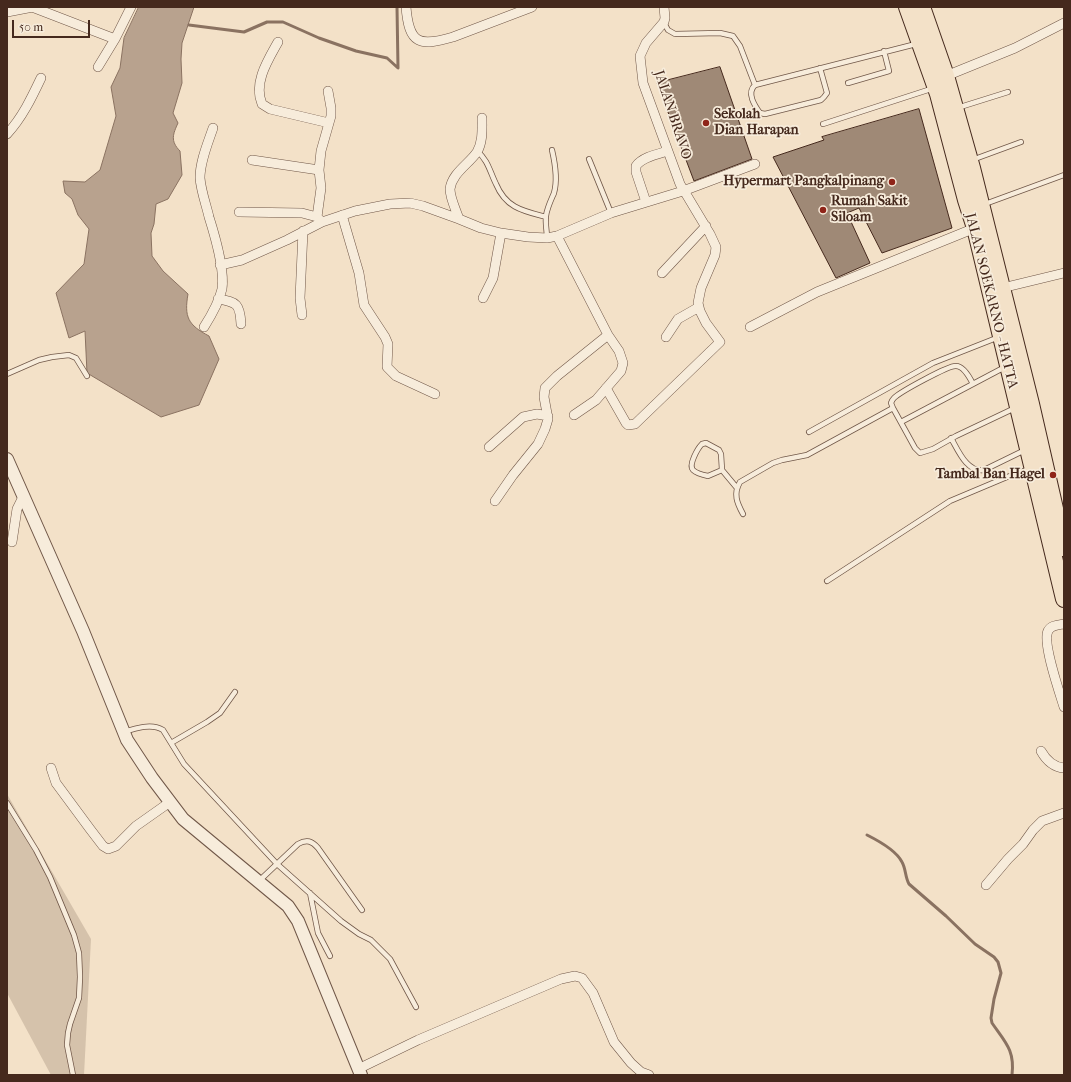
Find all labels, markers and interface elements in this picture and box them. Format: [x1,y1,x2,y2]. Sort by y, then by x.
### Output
scale bar [14,12,92,38]
text: 50 m [19,20,43,34]
street label: JALAN BRAVO [650,68,694,162]
place label: Sekolah Dian Harapan [714,107,799,140]
marker: Sekolah Dian Harapan [701,118,711,128]
place label: Hypermart Pangkalpinang [723,174,884,190]
marker: Hypermart Pangkalpinang [887,177,897,187]
place label: Rumah Sakit Siloam [831,194,908,226]
marker: Rumah Sakit Siloam [818,205,828,215]
street label: JALAN SOEKARNO - HATTA [961,211,1021,391]
place label: Tambal Ban Hagel [936,467,1045,483]
marker: Tambal Ban Hagel [1048,470,1058,480]

